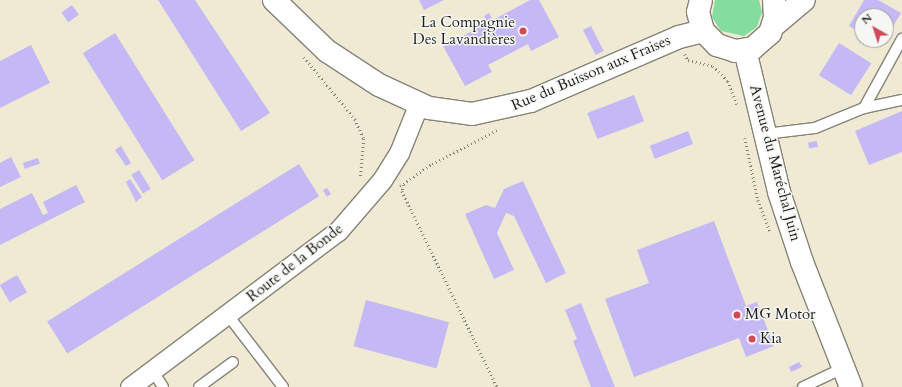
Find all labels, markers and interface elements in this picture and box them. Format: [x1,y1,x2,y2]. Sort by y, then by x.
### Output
north arrow [854,8,894,48]
text: N [858,10,875,28]
place label: La Compagnie Des Lavandières [412,13,515,48]
marker: La Compagnie Des Lavandières [518,26,528,36]
street label: Rue du Buisson aux Fraises [509,31,673,115]
street label: Avenue du Maréchal Juin [745,83,805,243]
street label: Route de la Bonde [243,220,347,306]
place label: MG Motor [745,306,816,324]
marker: MG Motor [732,310,742,320]
place label: Kia [760,330,782,348]
marker: Kia [747,334,757,344]

